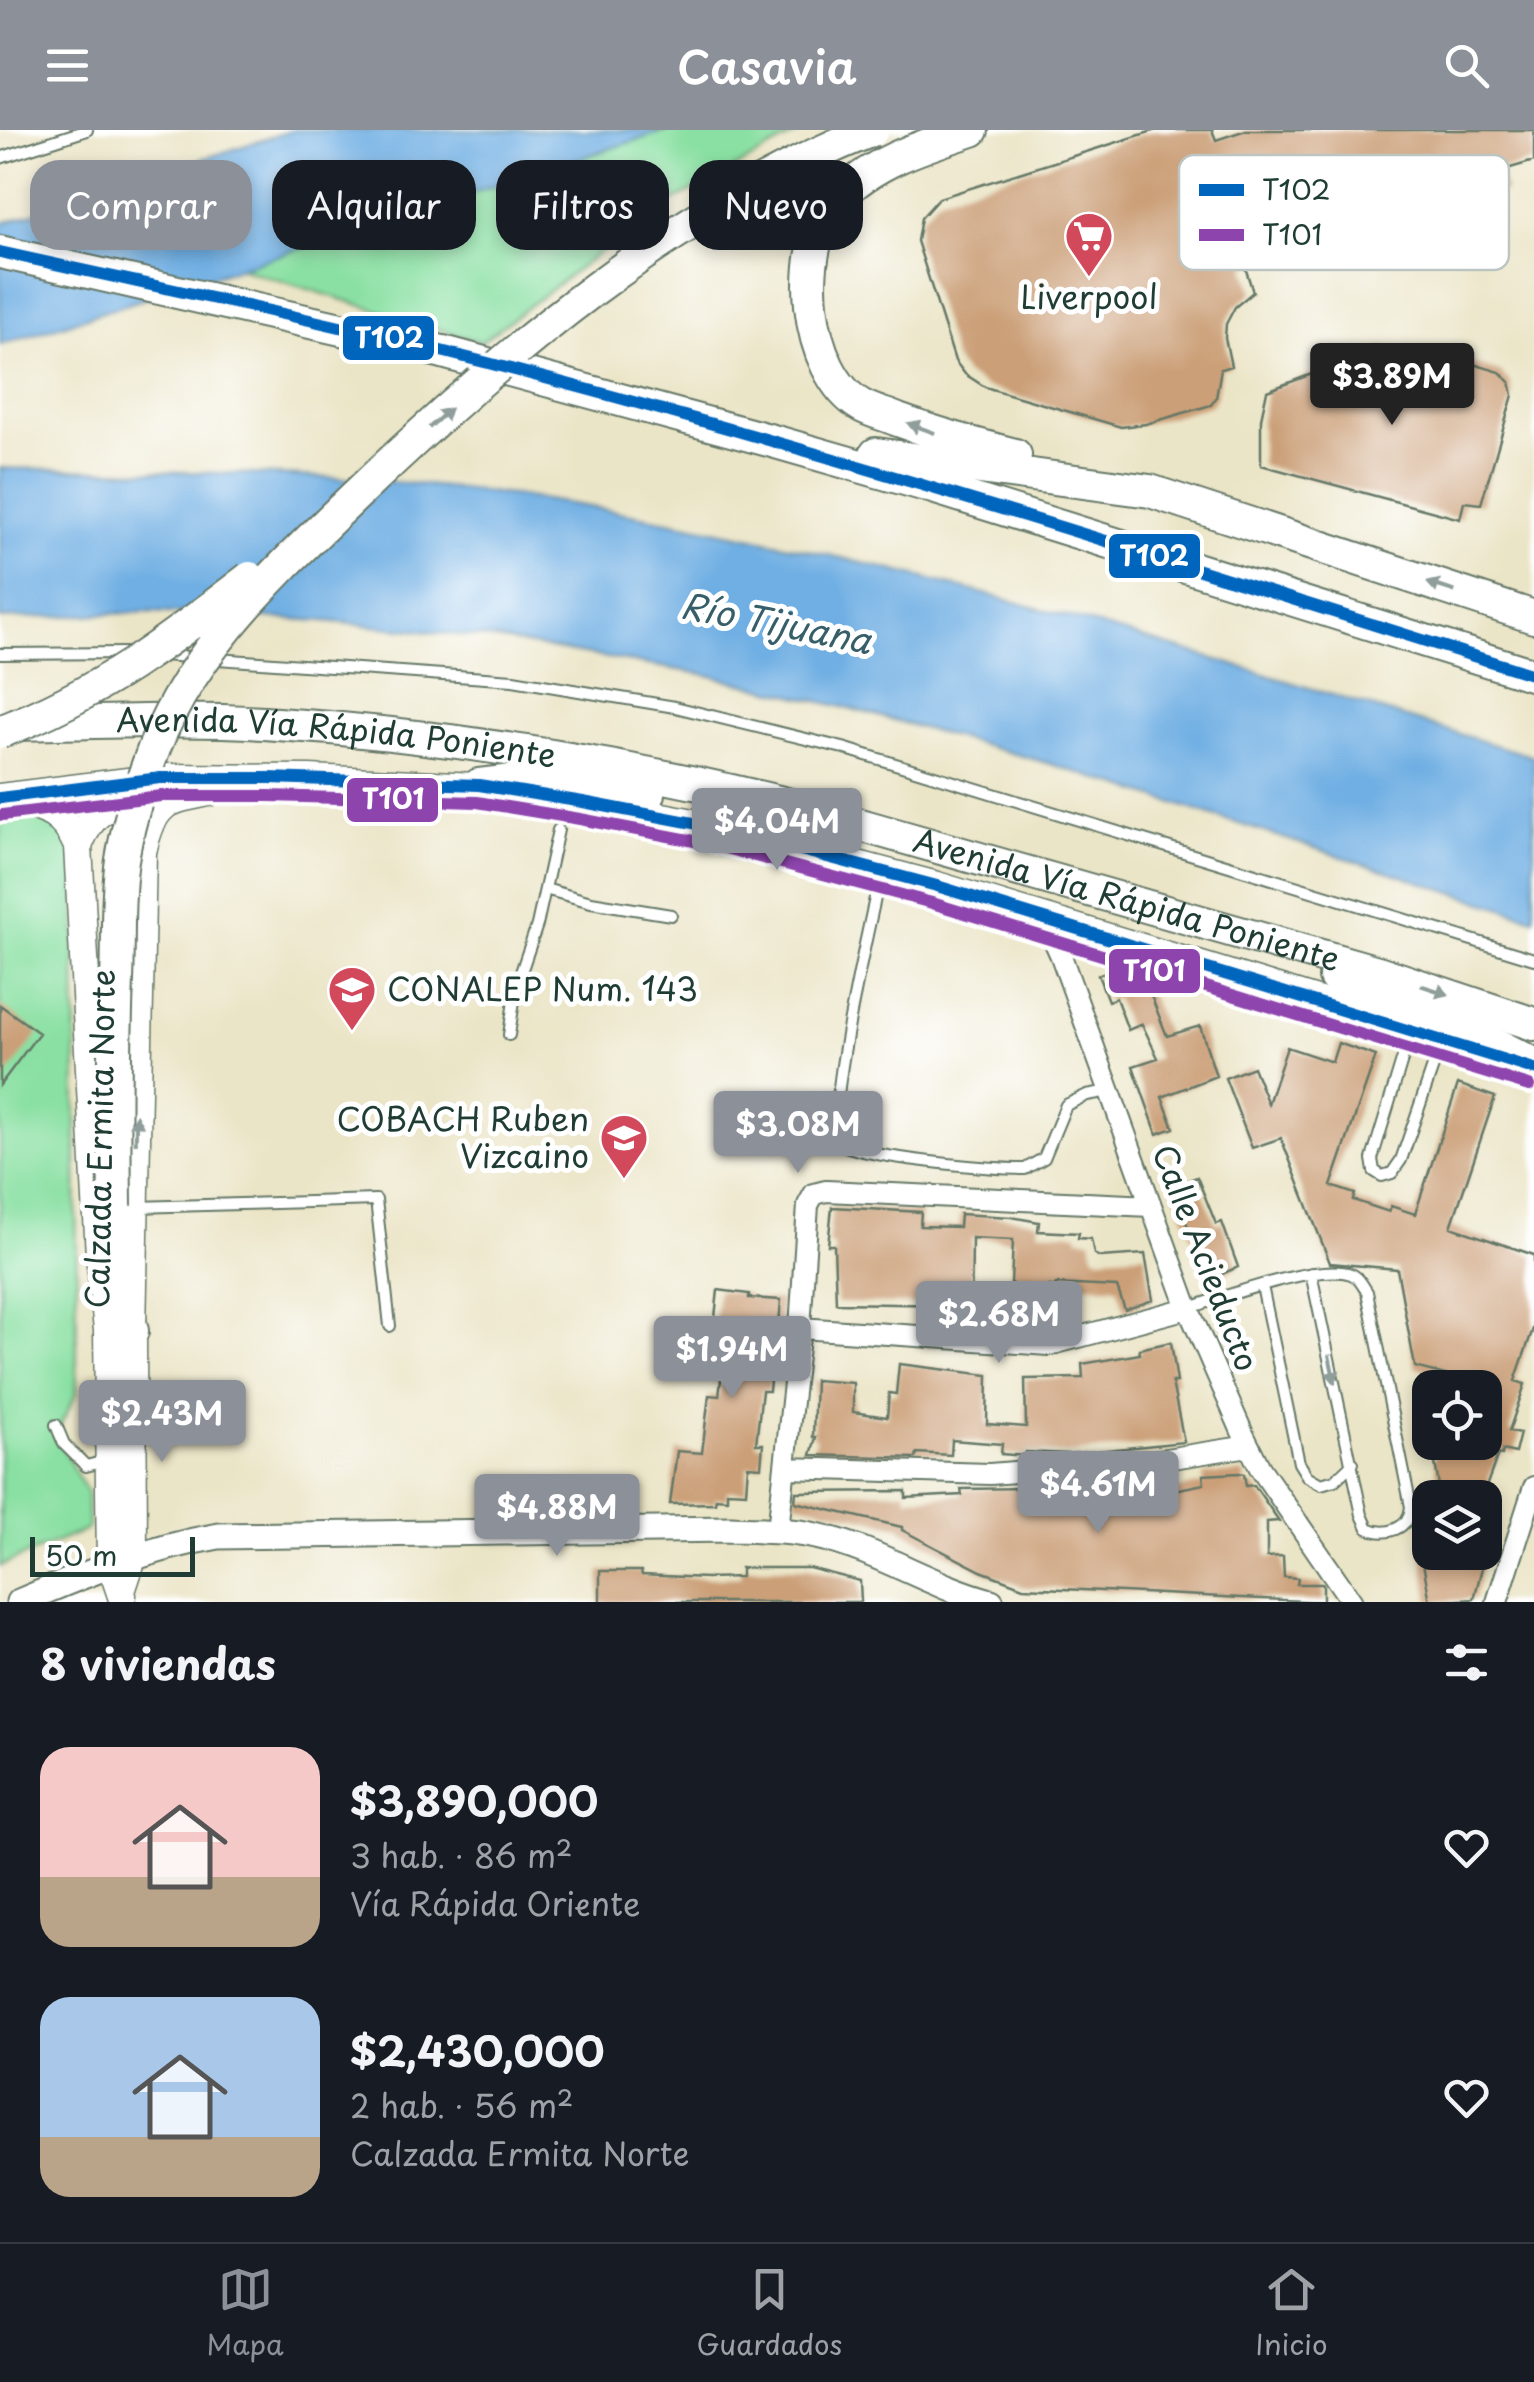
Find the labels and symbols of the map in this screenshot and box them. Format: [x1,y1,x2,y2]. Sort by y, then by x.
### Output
legend [1179,155,1509,270]
text: T102 [1262,167,1331,210]
supermarket icon: Liverpool [1063,210,1115,278]
text: T101 [1262,212,1322,255]
place label: Liverpool [1020,272,1158,320]
line badge: T102 [341,314,436,362]
text: T102 [354,315,424,358]
pin: $3.89M [1311,343,1473,428]
one-way arrow [427,408,452,430]
one-way arrow [906,420,936,435]
line badge: T102 [1107,532,1202,580]
text: T102 [1119,533,1189,576]
water label: Río Tijuana [677,577,877,666]
one-way arrow [1426,579,1456,594]
street label: Avenida Vía Rápida Poniente [116,695,560,778]
line badge: T101 [345,776,440,824]
text: T101 [362,776,424,819]
pin: $4.04M [696,788,858,873]
street label: Avenida Vía Rápida Poniente [908,815,1346,982]
line badge: T101 [1107,947,1202,995]
text: T101 [1123,948,1185,991]
school or university icon: CONALEP Num. 143 [326,964,378,1032]
place label: CONALEP Num. 143 [387,964,698,1012]
street label: Calzada Ermita Norte [72,969,126,1309]
one-way arrow [1420,984,1450,999]
pin: $3.08M [717,1091,879,1176]
place label: COBACH Ruben Vizcaino [336,1094,589,1179]
one-way arrow [129,1112,145,1144]
school or university icon: COBACH Ruben Vizcaino [598,1112,650,1180]
street label: Calle Acieducto [1142,1137,1272,1378]
pin: $2.68M [918,1281,1080,1366]
pin: $1.94M [651,1316,813,1401]
one-way arrow [1325,1354,1341,1385]
pin: $2.43M [81,1380,243,1465]
pin: $4.61M [1017,1451,1179,1536]
pin: $4.88M [476,1474,638,1559]
scale bar [30,1532,195,1576]

